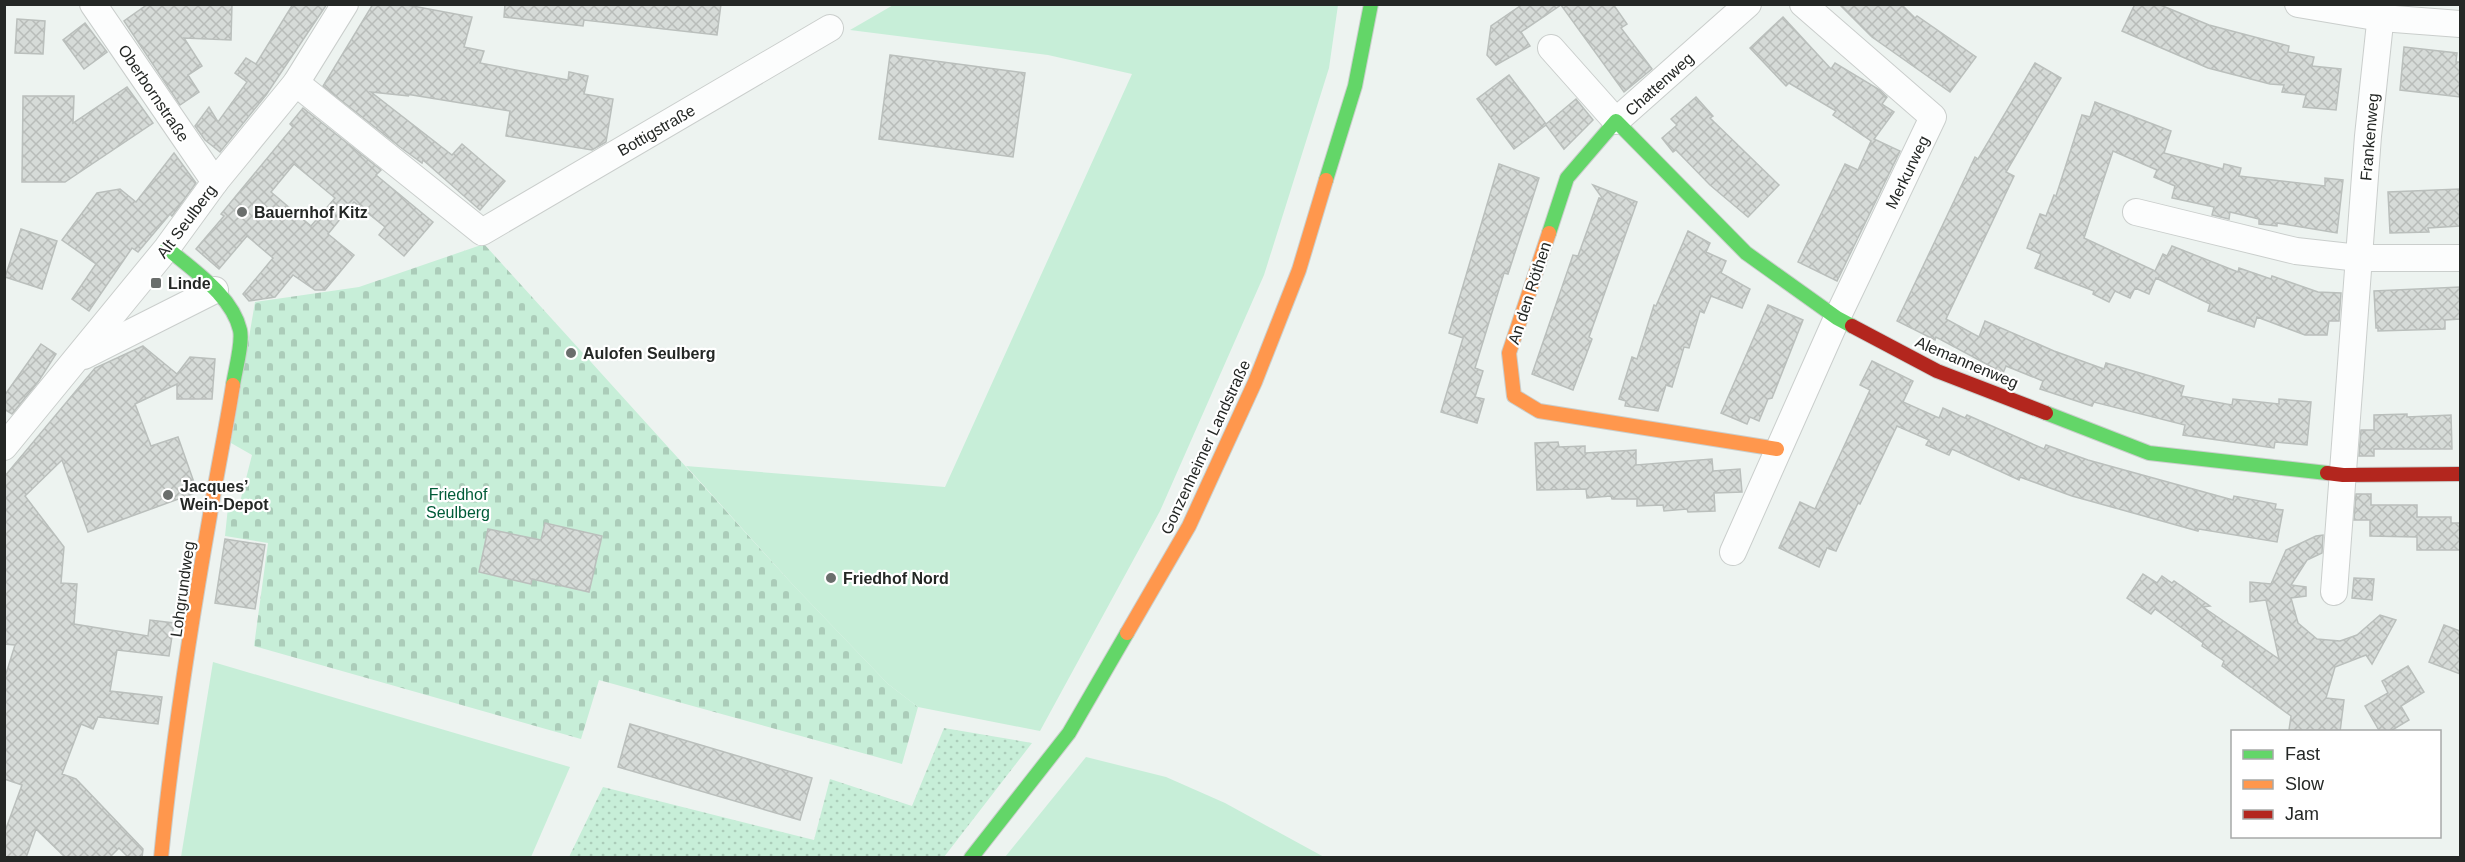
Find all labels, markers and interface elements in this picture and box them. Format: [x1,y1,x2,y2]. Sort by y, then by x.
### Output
street label: Oberbornstraße [115,42,192,145]
street label: Chattenweg [1622,49,1697,119]
street label: Frankenweg [2357,92,2382,182]
street label: Bottigstraße [615,101,698,159]
street label: Merkurweg [1882,133,1932,212]
street label: Alt Seulberg [153,181,219,261]
place label: Bauernhof Kitz [254,204,368,221]
marker: Bauernhof Kitz [235,205,249,219]
street label: An den Röthen [1505,240,1554,347]
place label: Linde [168,275,211,292]
marker: Linde [149,276,163,290]
street label: Alemannenweg [1913,333,2021,392]
place label: Aulofen Seulberg [583,345,715,362]
marker: Aulofen Seulberg [564,346,578,360]
street label: Gonzenheimer Landstraße [1158,357,1253,537]
place label: Jacques’ Wein-Depot [180,478,269,513]
park label: Friedhof Seulberg [426,486,490,521]
marker: Jacques’ Wein-Depot [161,488,175,502]
street label: Lohgrundweg [167,540,198,638]
place label: Friedhof Nord [843,570,949,587]
marker: Friedhof Nord [824,571,838,585]
legend [2231,730,2441,838]
text: Fast [2285,744,2320,764]
text: Slow [2285,774,2325,794]
text: Jam [2285,804,2319,824]

